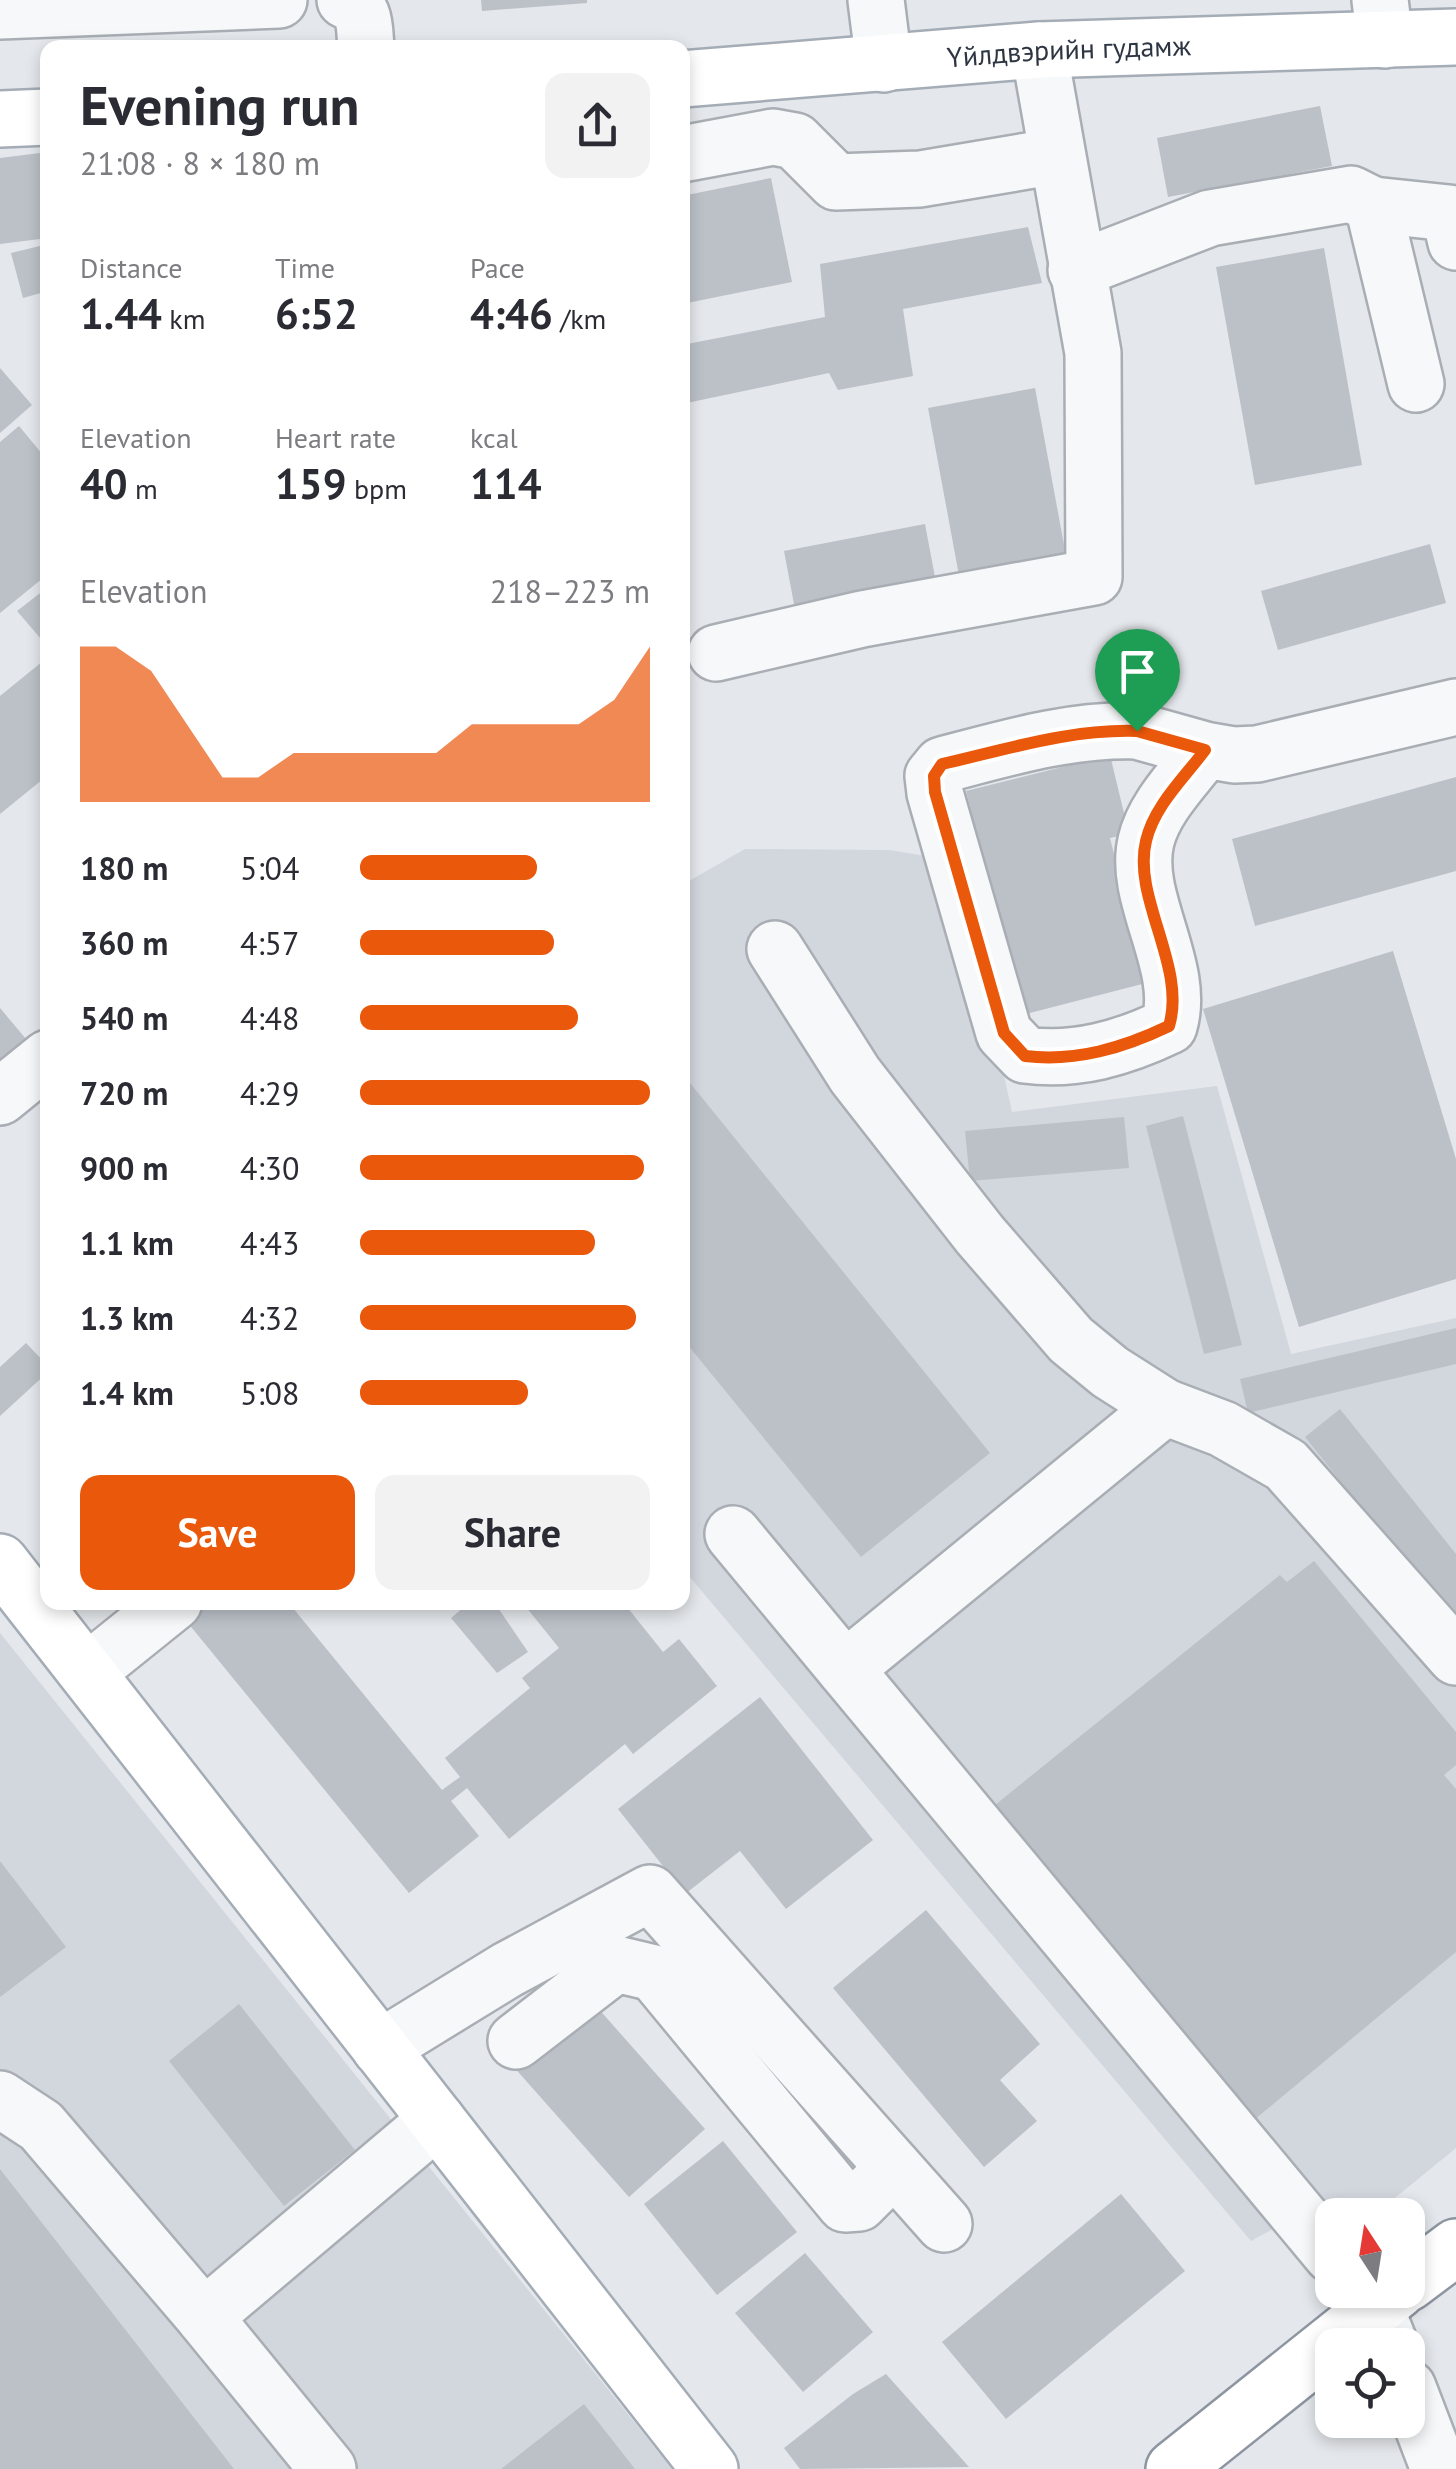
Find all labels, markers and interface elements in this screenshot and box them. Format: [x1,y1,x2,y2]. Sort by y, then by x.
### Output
street label: Yйлдвэрийн гудамж [946,26,1192,75]
text: Evening run [80,69,360,140]
button: share [545,73,650,178]
text: 21:08 · 8 × 180 m [80,142,320,184]
text: Distance [80,249,183,286]
text: Time [275,249,335,286]
text: Pace [470,249,525,286]
text: 1.44 [80,286,162,341]
text: 6:52 [275,286,358,341]
text: 4:46 [470,286,553,341]
text: km [162,300,205,337]
text: /km [553,300,606,337]
text: Elevation [80,419,192,456]
text: Heart rate [275,419,396,456]
text: kcal [470,419,518,456]
text: 40 [80,456,128,511]
text: 159 [275,456,346,511]
text: 114 [470,456,541,511]
text: m [128,470,158,507]
text: bpm [346,470,407,507]
text: Elevation [80,570,207,612]
text: 218–223 m [490,570,650,612]
pin [1095,629,1180,732]
icon: arrive [1110,644,1165,699]
text: 180 m [80,847,168,889]
text: 5:04 [240,847,299,889]
text: 360 m [80,922,168,964]
text: 4:57 [240,922,299,964]
text: 540 m [80,997,168,1039]
text: 4:48 [240,997,299,1039]
text: 720 m [80,1072,168,1114]
text: 4:29 [240,1072,299,1114]
text: 900 m [80,1147,168,1189]
text: 4:30 [240,1147,299,1189]
text: 1.1 km [80,1222,174,1264]
text: 4:43 [240,1222,299,1264]
text: 1.3 km [80,1297,174,1339]
text: 4:32 [240,1297,299,1339]
text: 1.4 km [80,1372,174,1414]
text: 5:08 [240,1372,299,1414]
button: Save [80,1475,355,1590]
button: Share [375,1475,650,1590]
north arrow [1315,2198,1425,2308]
map controls [1315,2198,1425,2438]
button: locate [1315,2328,1425,2438]

